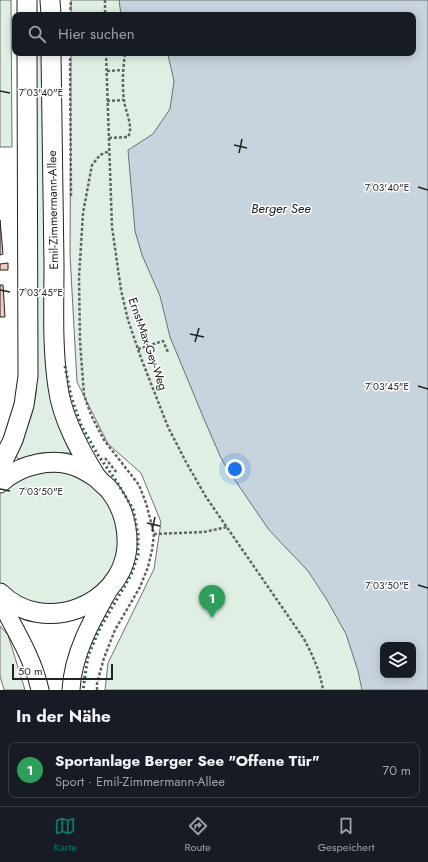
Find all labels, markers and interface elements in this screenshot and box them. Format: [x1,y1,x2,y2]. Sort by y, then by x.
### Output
search box [12,12,416,56]
icon: search [26,23,48,45]
text: Hier suchen [58,23,135,45]
text: 7°03'40"E [19,85,63,100]
street label: Emil-Zimmermann-Allee [43,150,63,270]
text: 7°03'40"E [365,180,409,195]
water label: Berger See [251,199,311,218]
text: 7°03'45"E [19,285,63,300]
street label: Ernst-Max-Gey-Weg [124,295,172,393]
text: 7°03'45"E [365,379,409,394]
your location [225,459,245,479]
text: 7°03'50"E [19,484,63,499]
text: 7°03'50"E [365,578,409,593]
pin: 1 [199,585,225,618]
map controls [380,642,416,678]
button: layers [380,642,416,678]
scale bar [12,662,113,681]
text: 50 m [18,663,43,679]
text: In der Nähe [16,704,111,728]
text: Sportanlage Berger See "Offene Tür" [55,750,320,772]
text: 1 [27,761,33,780]
text: 70 m [382,761,411,780]
text: Sport · Emil-Zimmermann-Allee [55,772,225,791]
tab: Karte [54,815,77,855]
tab: Route [184,815,211,855]
tab: Gespeichert [318,815,374,855]

